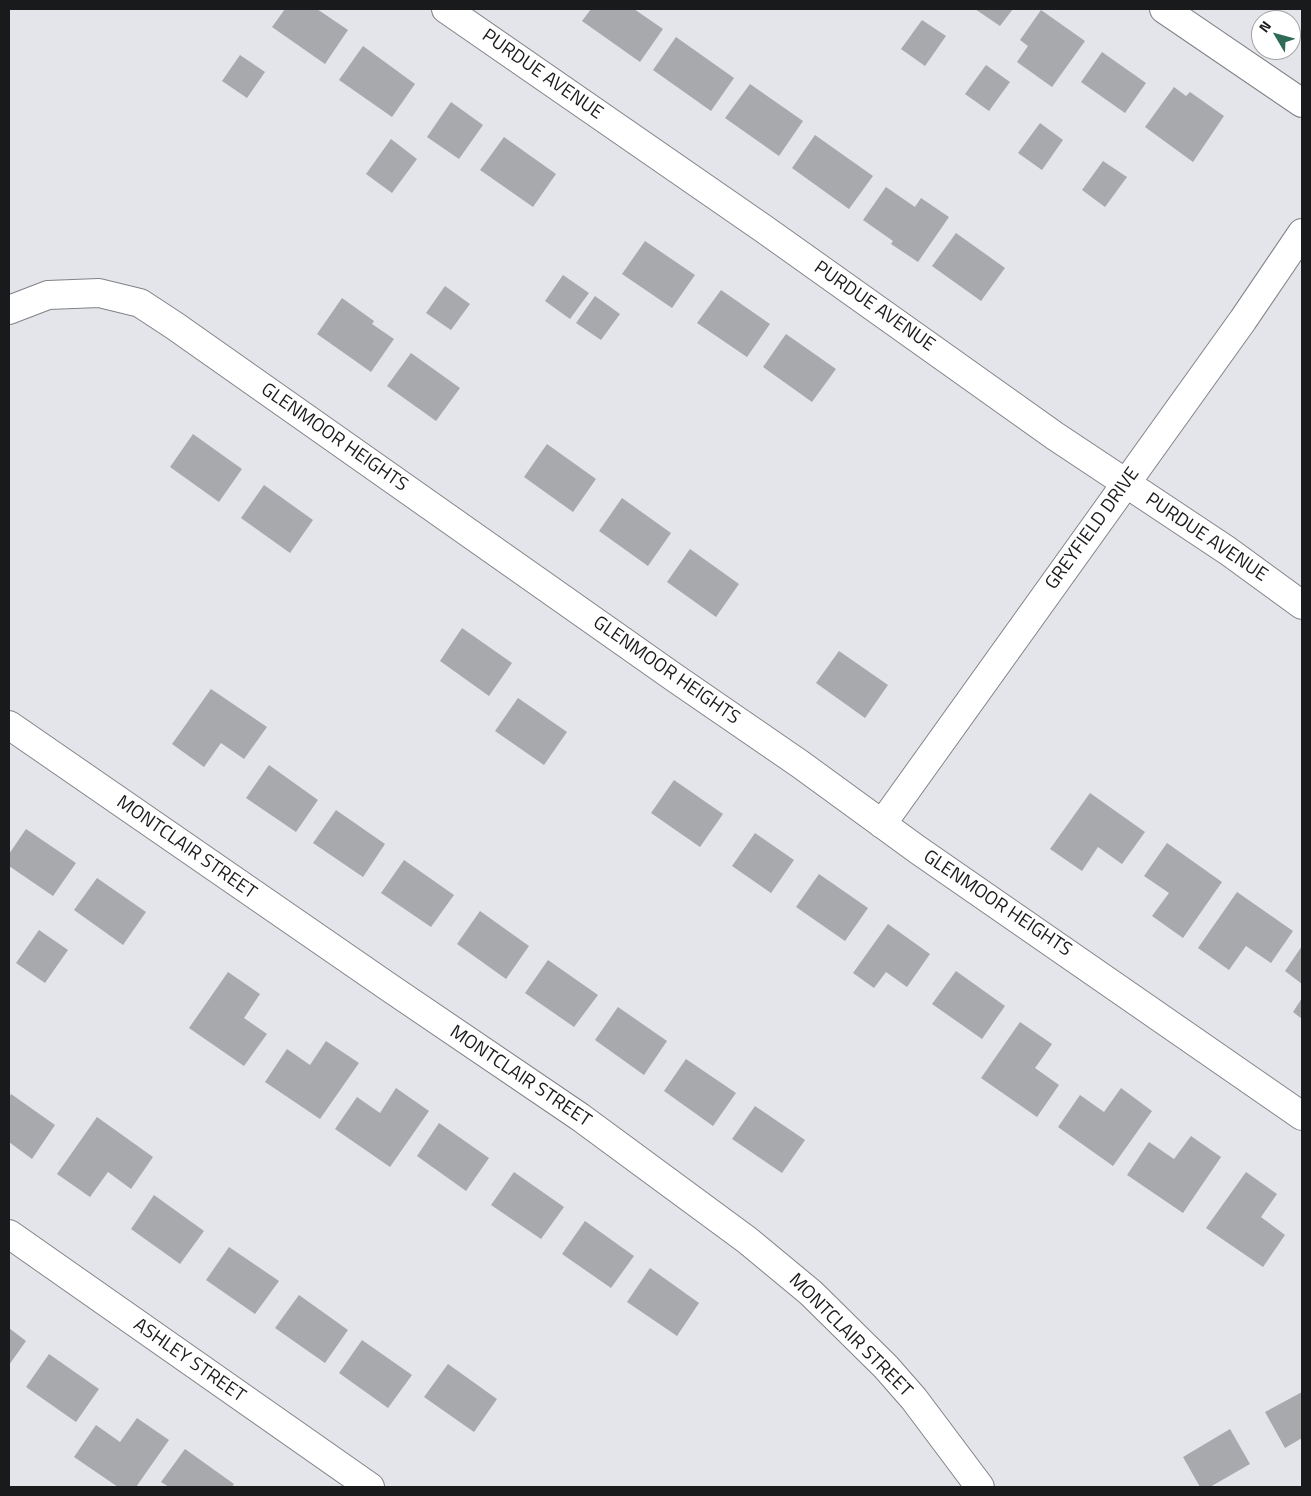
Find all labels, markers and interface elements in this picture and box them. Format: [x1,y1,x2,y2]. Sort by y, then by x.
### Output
north arrow [1251,10,1301,60]
text: N [1253,16,1276,36]
street label: PURDUE AVENUE [477,25,607,125]
street label: PURDUE AVENUE [809,257,939,357]
street label: GLENMOOR HEIGHTS [256,379,412,497]
street label: GREYFIELD DRIVE [1041,464,1145,594]
street label: PURDUE AVENUE [1141,489,1271,587]
street label: GLENMOOR HEIGHTS [588,612,744,730]
street label: MONTCLAIR STREET [112,791,260,905]
street label: GLENMOOR HEIGHTS [919,846,1075,962]
street label: MONTCLAIR STREET [445,1021,595,1133]
street label: MONTCLAIR STREET [783,1269,917,1403]
street label: ASHLEY STREET [129,1314,249,1408]

